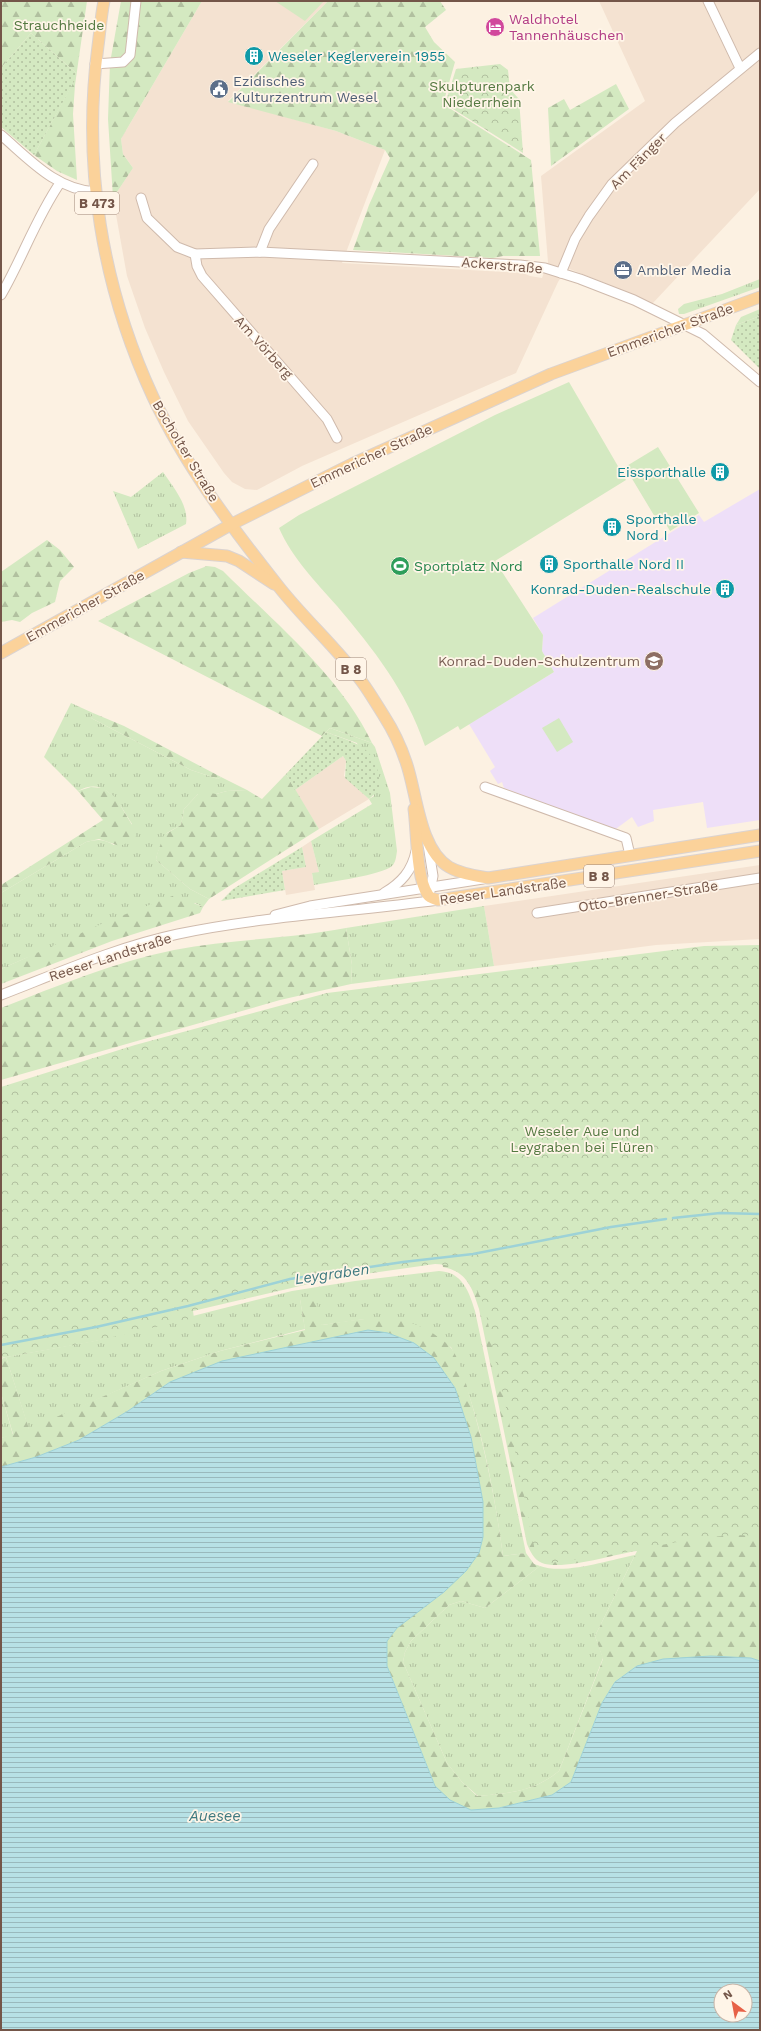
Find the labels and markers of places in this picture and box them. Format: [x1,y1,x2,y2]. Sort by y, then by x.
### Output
place label: Waldhotel Tannenhäuschen [509,11,624,43]
hotel icon: Waldhotel Tannenhäuschen [484,16,506,38]
building icon: Weseler Keglerverein 1955 [243,45,265,67]
place label: Weseler Keglerverein 1955 [268,48,445,64]
place label: Ezidisches Kulturzentrum Wesel [233,73,378,105]
public building icon: Ezidisches Kulturzentrum Wesel [208,78,230,100]
office icon: Ambler Media [612,259,634,281]
place label: Ambler Media [637,262,731,278]
building icon: Eissporthalle [709,461,731,483]
place label: Eissporthalle [617,464,706,480]
place label: Sporthalle Nord I [626,511,696,543]
building icon: Sporthalle Nord I [601,516,623,538]
building icon: Sporthalle Nord II [538,553,560,575]
sports icon: Sportplatz Nord [389,555,411,577]
place label: Sporthalle Nord II [563,556,684,572]
place label: Sportplatz Nord [414,558,523,574]
building icon: Konrad-Duden-Realschule [714,578,736,600]
place label: Konrad-Duden-Realschule [530,581,711,597]
school or university icon: Konrad-Duden-Schulzentrum [643,650,665,672]
place label: Konrad-Duden-Schulzentrum [438,653,640,669]

